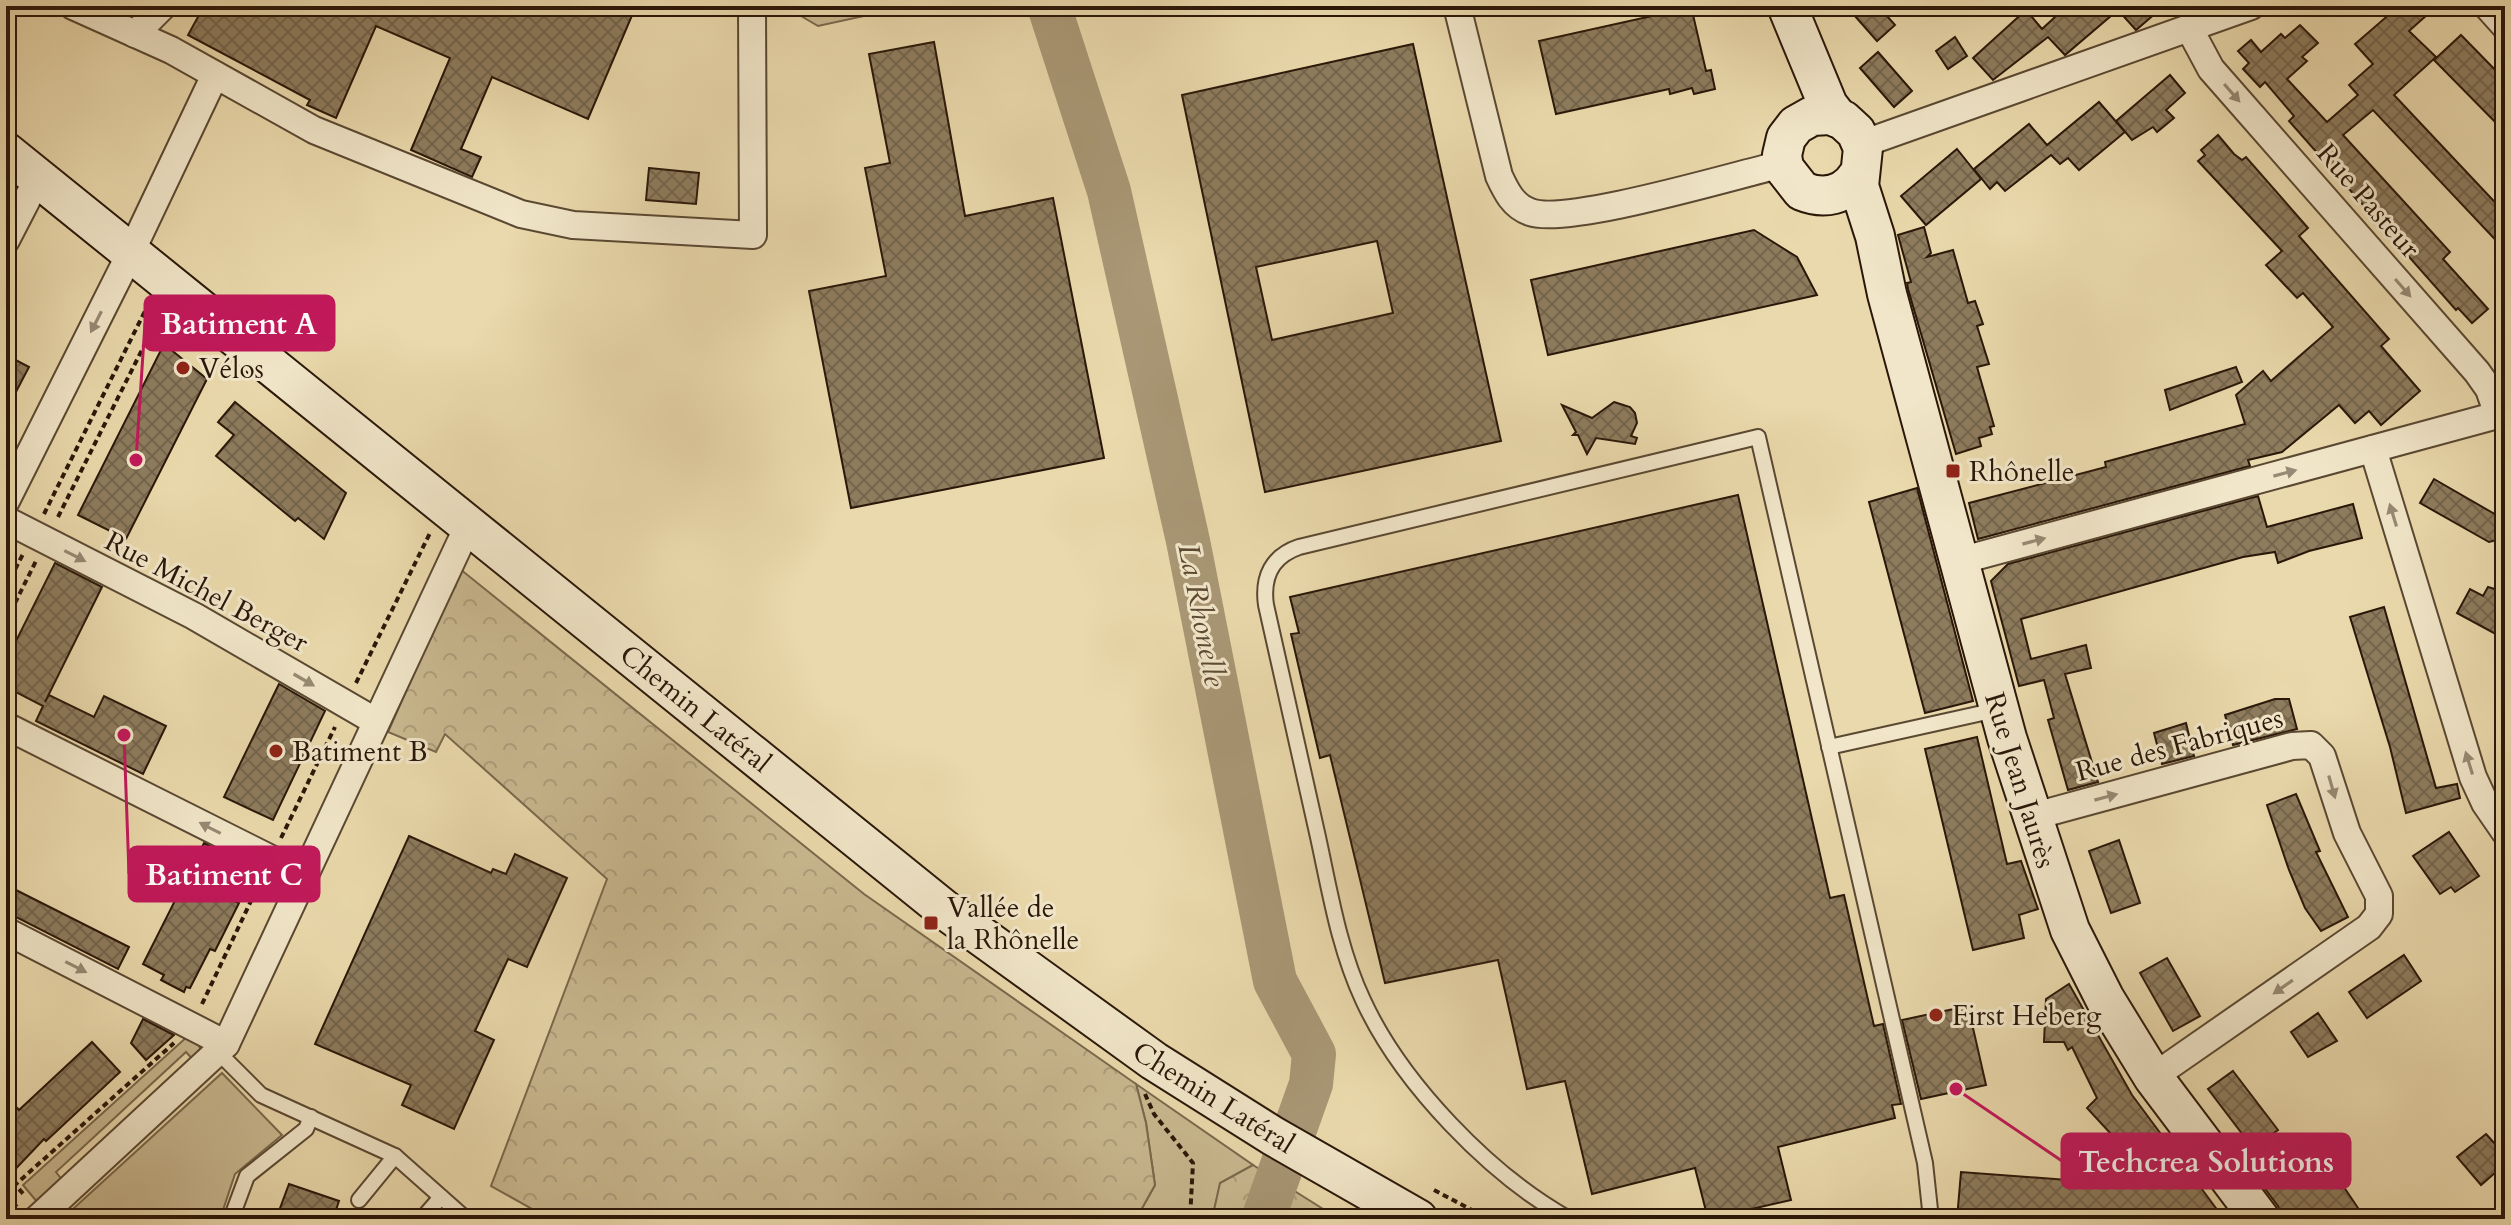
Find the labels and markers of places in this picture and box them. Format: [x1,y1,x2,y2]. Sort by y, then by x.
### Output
callout: Batiment A [145,296,334,350]
place label: Vélos [199,350,264,388]
marker: Vélos [174,359,192,377]
place label: Rhônelle [1969,453,2075,491]
marker: Rhônelle [1944,462,1962,480]
place label: Batiment B [292,733,428,771]
marker: Batiment B [267,742,285,760]
callout: Batiment C [129,847,319,901]
place label: Vallée de la Rhônelle [947,889,1079,959]
marker: Vallée de la Rhônelle [922,914,940,932]
place label: First Heberg [1952,997,2102,1035]
marker: First Heberg [1927,1006,1945,1024]
callout: Techcrea Solutions [2062,1134,2350,1188]

